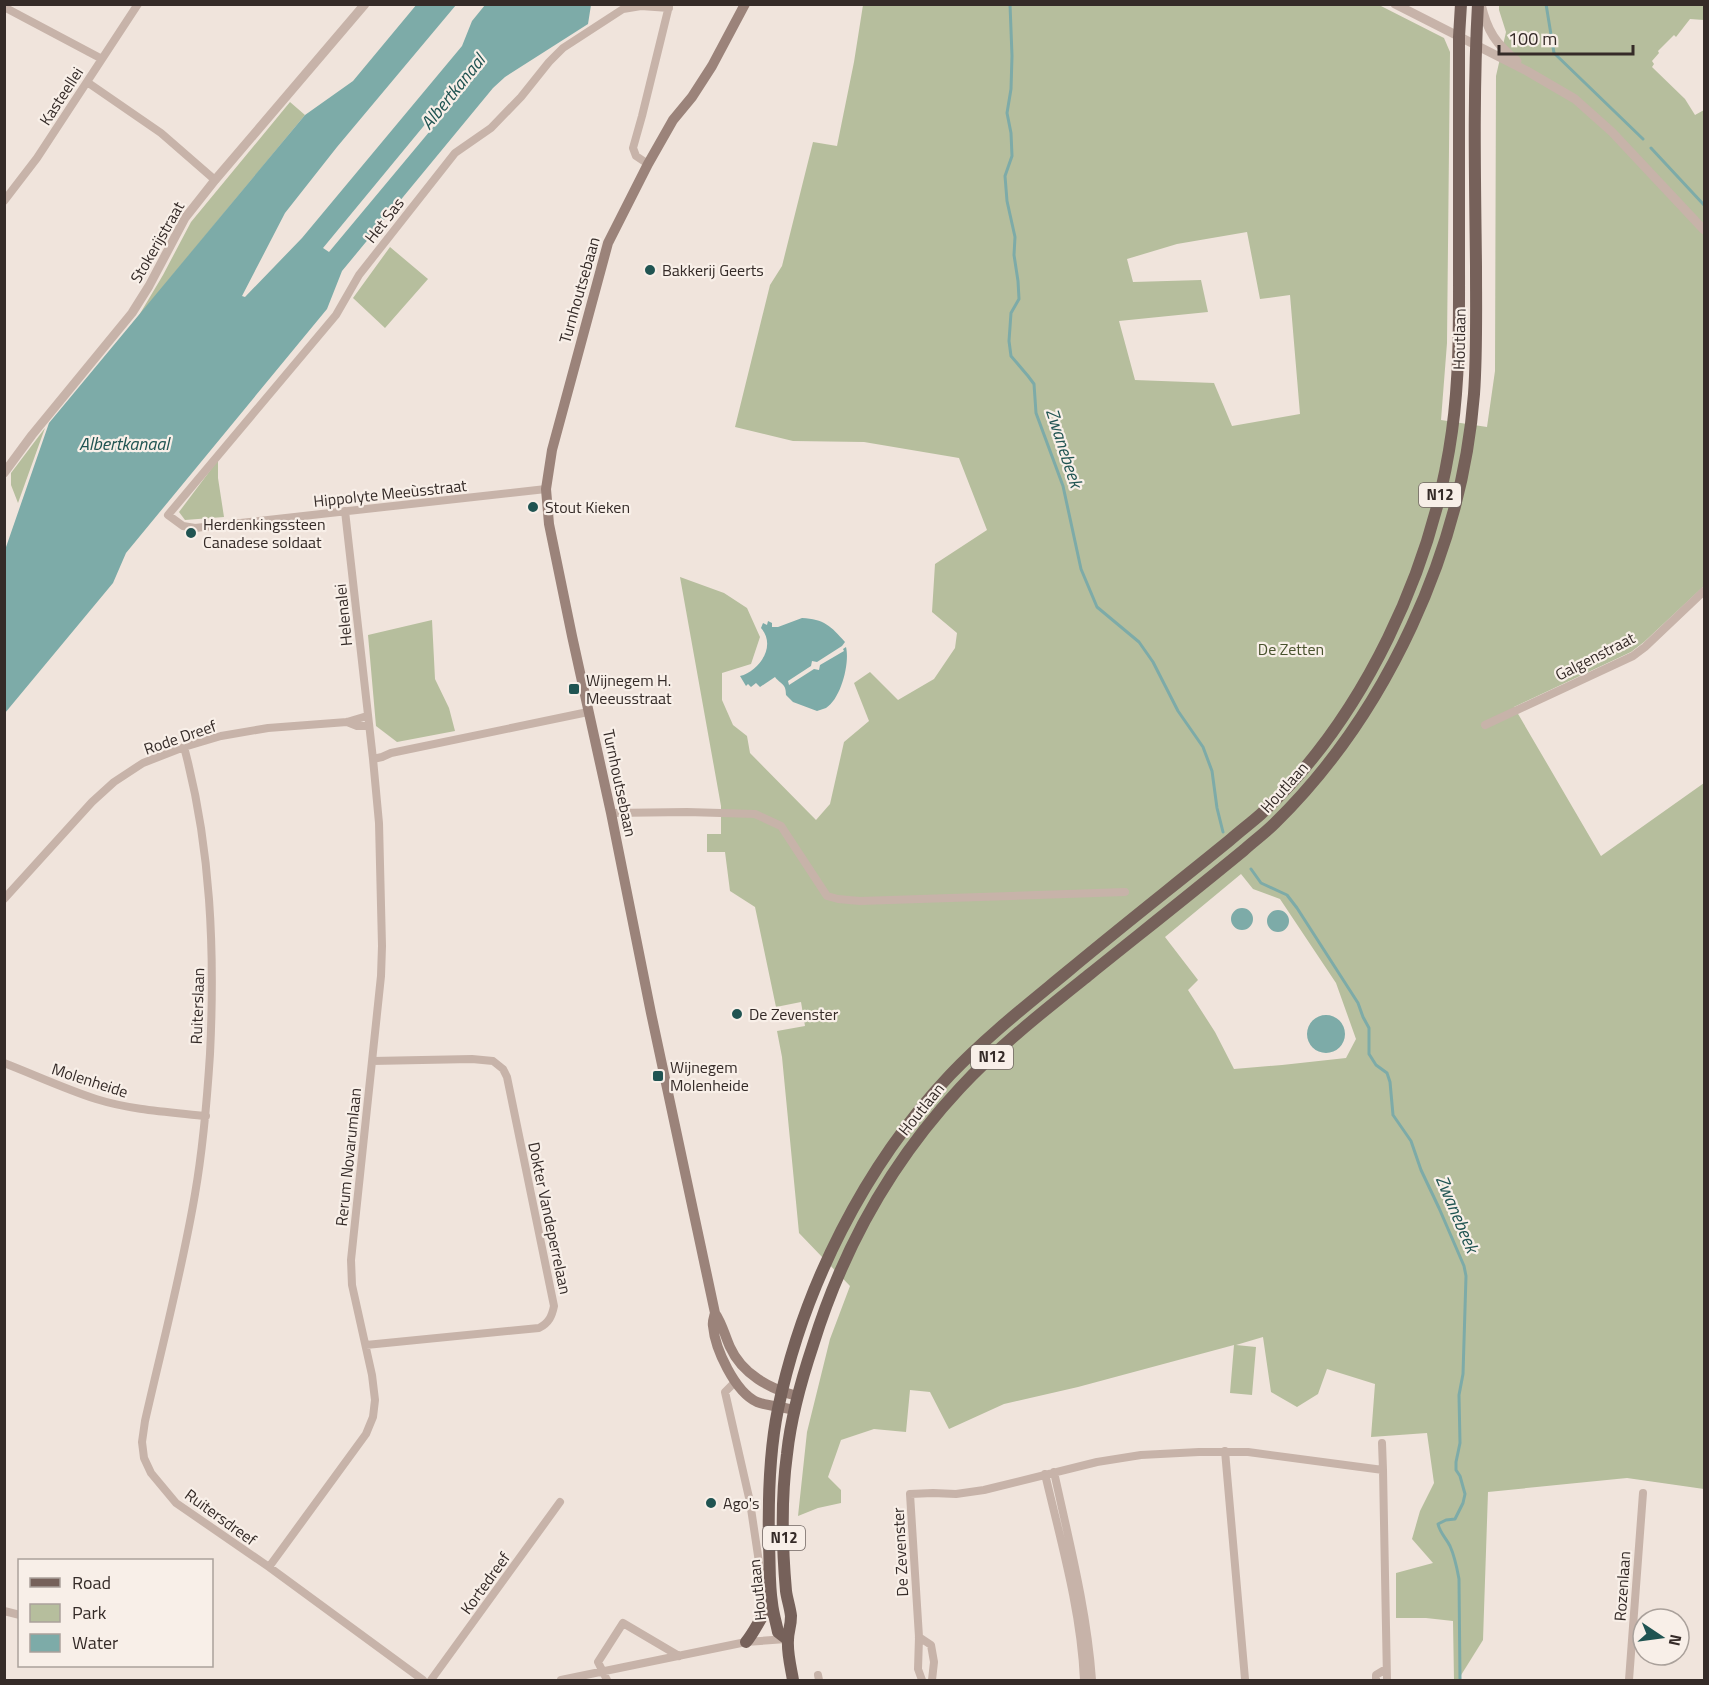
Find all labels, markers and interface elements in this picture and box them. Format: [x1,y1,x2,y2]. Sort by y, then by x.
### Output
scale bar [1499,18,1632,56]
text: 100 m [1508,25,1557,52]
water label: Albertkanaal [414,47,493,135]
street label: Kasteellei [33,62,89,130]
street label: Het Sas [359,192,409,248]
street label: Stokerijstraat [124,196,190,287]
street label: Turnhoutsebaan [552,234,606,346]
place label: Bakkerij Geerts [662,258,764,282]
marker: Bakkerij Geerts [643,263,657,277]
street label: Houtlaan [1446,308,1472,370]
water label: Zwanebeek [1039,405,1091,493]
water label: Albertkanaal [79,430,171,457]
street label: Hippolyte Meeùsstraat [312,473,468,513]
road number: N12 [1419,483,1461,507]
place label: Stout Kieken [545,495,630,519]
marker: Stout Kieken [526,500,540,514]
place label: Herdenkingssteen Canadese soldaat [203,512,326,554]
marker: Herdenkingssteen Canadese soldaat [184,526,198,540]
street label: Helenalei [328,583,358,647]
street label: Galgenstraat [1551,625,1639,686]
park label: De Zetten [1258,637,1324,661]
place label: Wijnegem H. Meeusstraat [586,668,672,710]
marker: Wijnegem H. Meeusstraat [567,682,581,696]
street label: Rode Dreef [140,713,220,761]
street label: Turnhoutsebaan [597,727,643,839]
street label: Houtlaan [1254,756,1314,818]
street label: Ruiterslaan [184,967,210,1045]
place label: De Zevenster [749,1002,839,1026]
marker: De Zevenster [730,1007,744,1021]
road number: N12 [971,1045,1013,1069]
place label: Wijnegem Molenheide [670,1055,749,1097]
street label: Molenheide [49,1056,131,1104]
marker: Wijnegem Molenheide [651,1069,665,1083]
street label: Houtlaan [892,1078,950,1140]
street label: Rerum Novarumlaan [329,1087,367,1227]
street label: Dokter Vandeperrelaan [522,1140,578,1296]
water label: Zwanebeek [1429,1171,1487,1259]
street label: Ruitersdreef [180,1483,263,1552]
place label: Ago's [723,1491,760,1515]
marker: Ago's [704,1496,718,1510]
street label: De Zevenster [886,1506,914,1597]
road number: N12 [763,1526,805,1550]
street label: Kortedreef [454,1546,516,1619]
street label: Rozenlaan [1608,1550,1636,1622]
street label: Houtlaan [742,1558,772,1622]
legend [18,1559,213,1667]
text: Road [72,1569,111,1596]
text: Park [72,1599,107,1626]
north arrow [1631,1607,1691,1667]
text: Water [72,1629,118,1656]
text: N [1663,1632,1689,1648]

